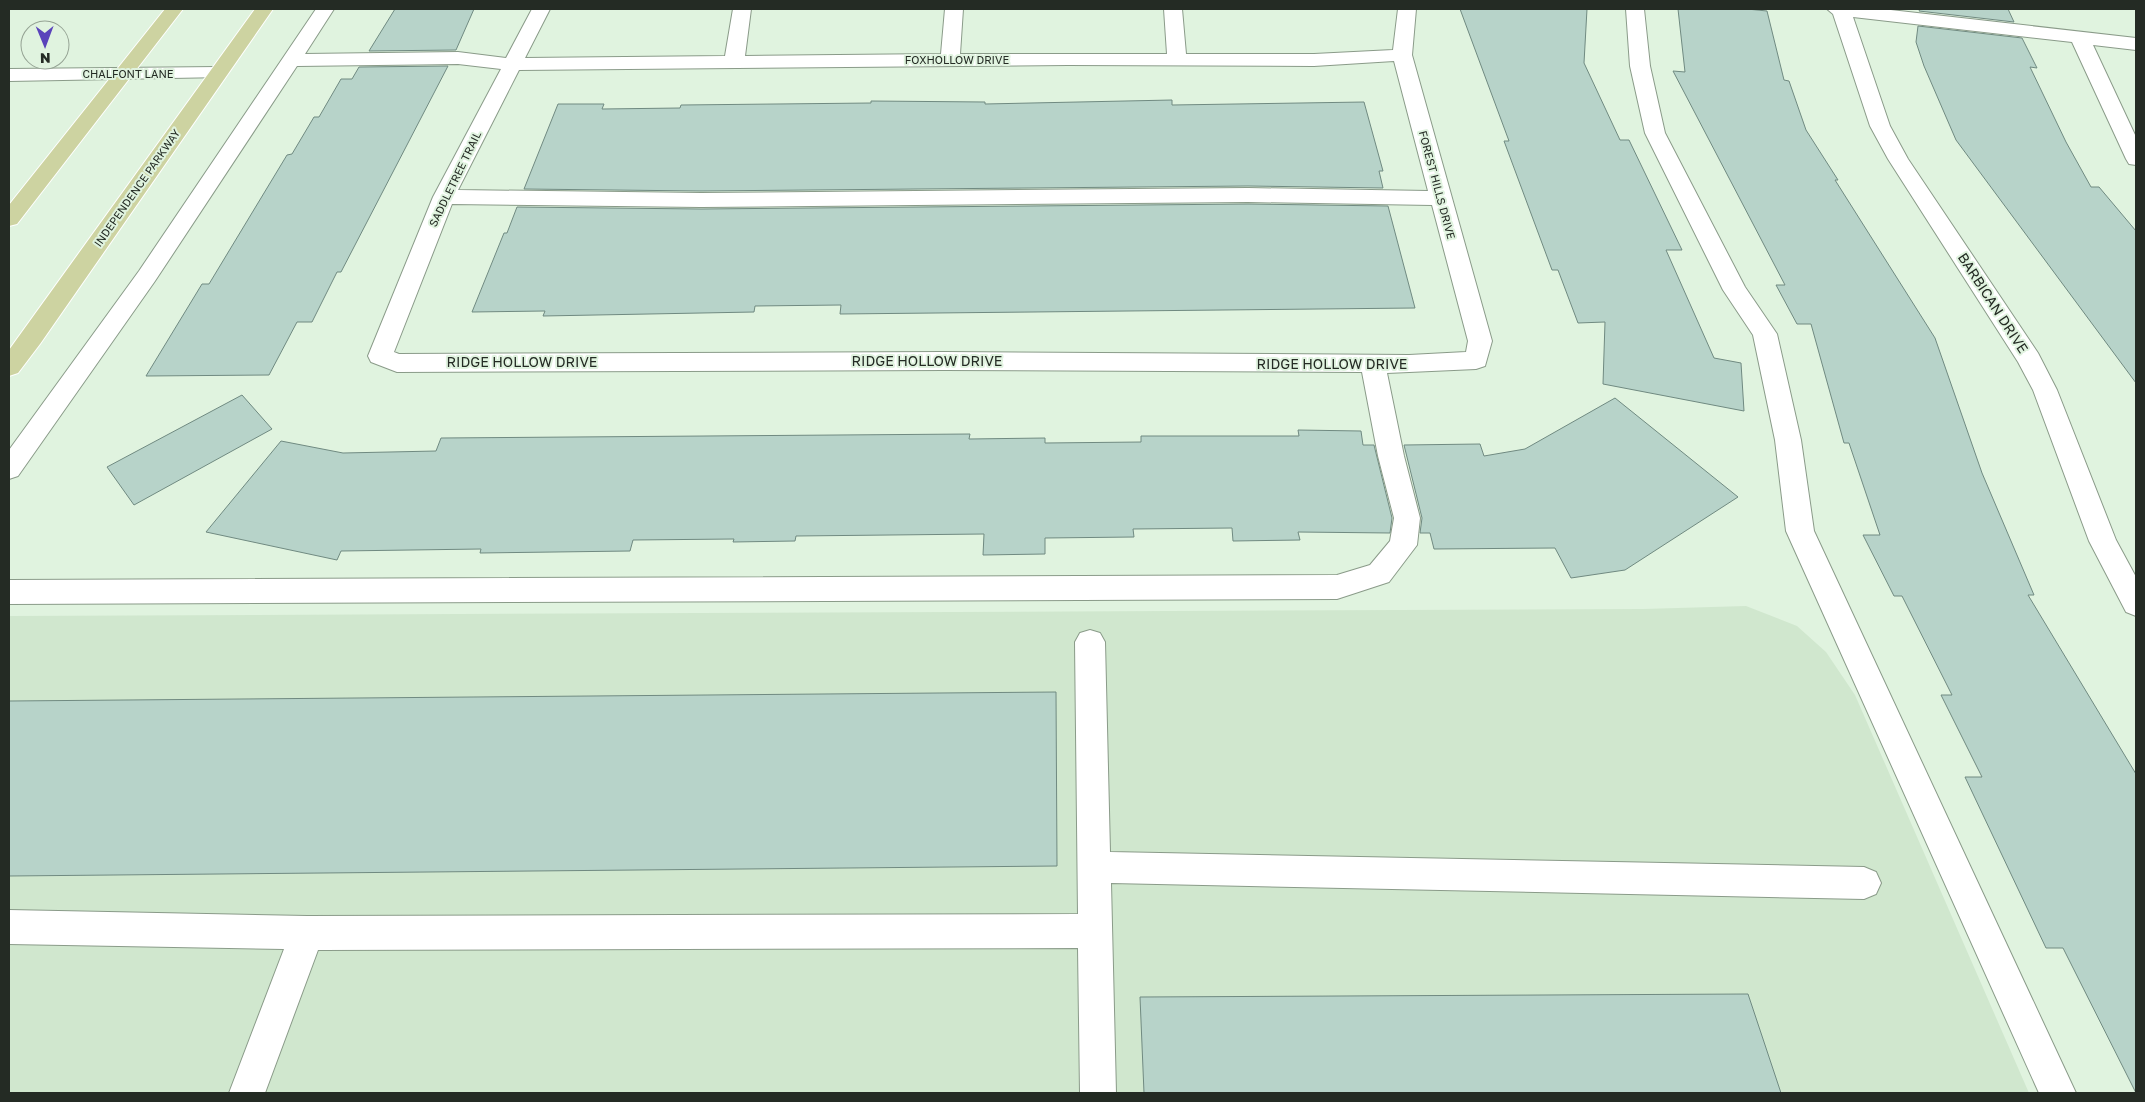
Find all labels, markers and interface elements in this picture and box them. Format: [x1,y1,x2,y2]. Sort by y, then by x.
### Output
north arrow [20,20,70,70]
text: N [40,50,51,67]
street label: FOXHOLLOW DRIVE [905,53,1009,66]
street label: CHALFONT LANE [82,67,174,80]
street label: INDEPENDENCE PARKWAY [91,127,182,249]
street label: SADDLETREE TRAIL [426,128,484,229]
street label: FOREST HILLS DRIVE [1417,129,1458,241]
street label: BARBICAN DRIVE [1955,249,2032,356]
street label: RIDGE HOLLOW DRIVE [852,352,1002,369]
street label: RIDGE HOLLOW DRIVE [447,353,597,370]
street label: RIDGE HOLLOW DRIVE [1257,355,1407,372]

